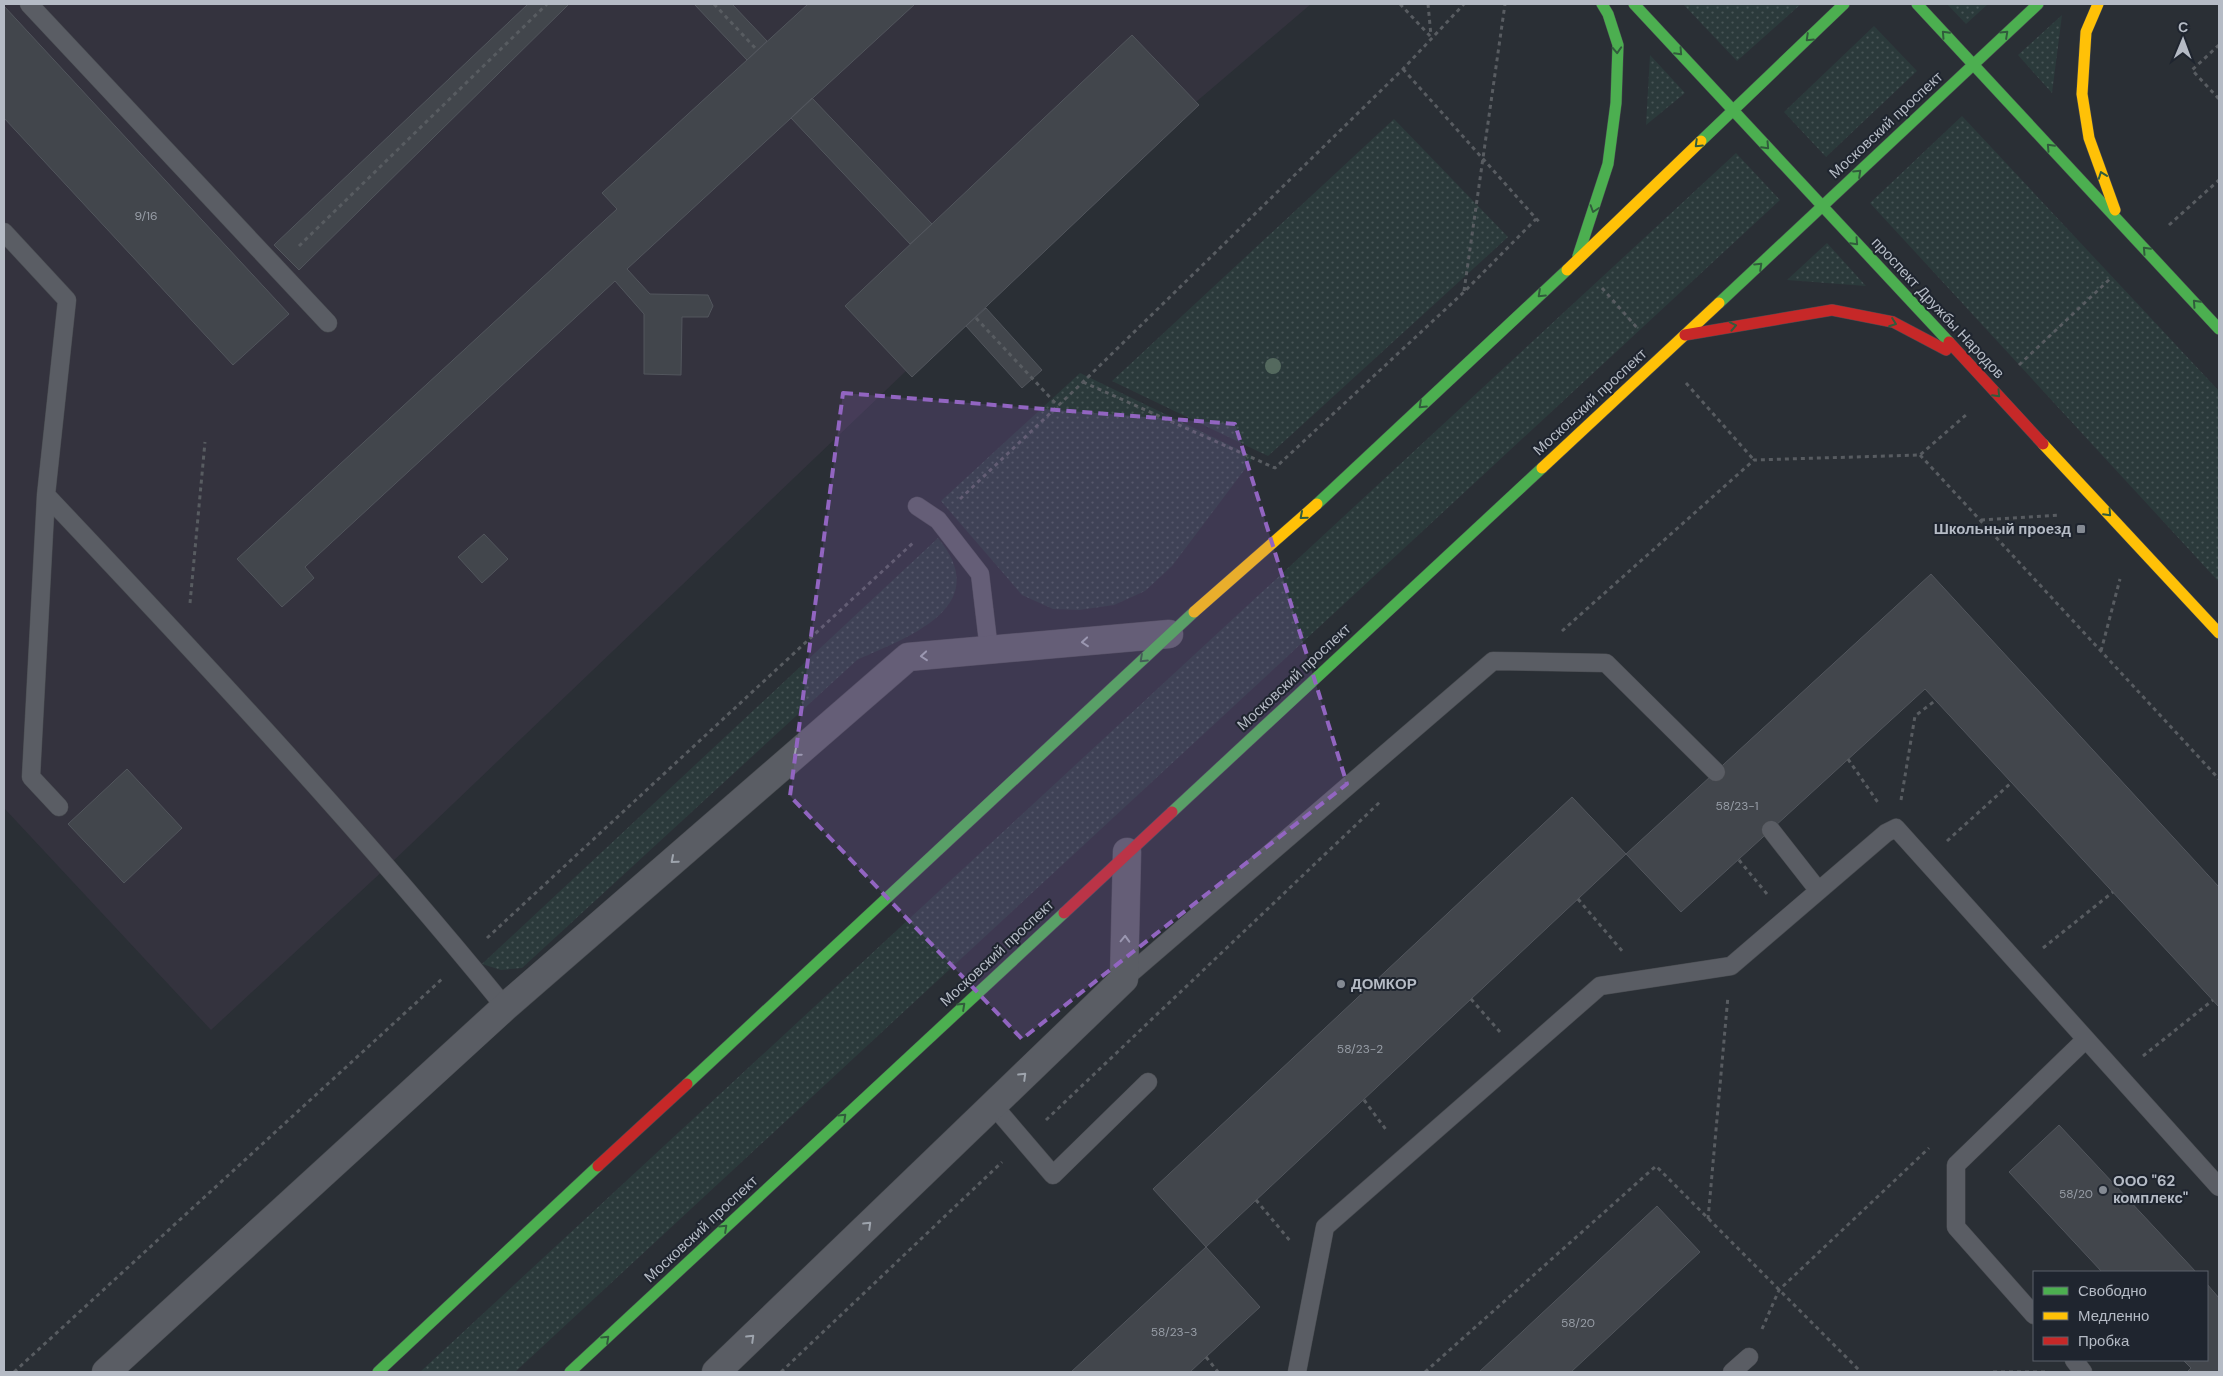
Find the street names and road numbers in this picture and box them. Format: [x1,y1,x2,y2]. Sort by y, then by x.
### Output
street label: Московский проспект [1825,67,1947,183]
street label: проспект Дружбы Народов [1867,233,2009,383]
street label: Московский проспект [1529,344,1651,460]
street label: Московский проспект [1233,619,1355,735]
street label: Московский проспект [936,895,1058,1011]
street label: Московский проспект [640,1171,762,1287]

